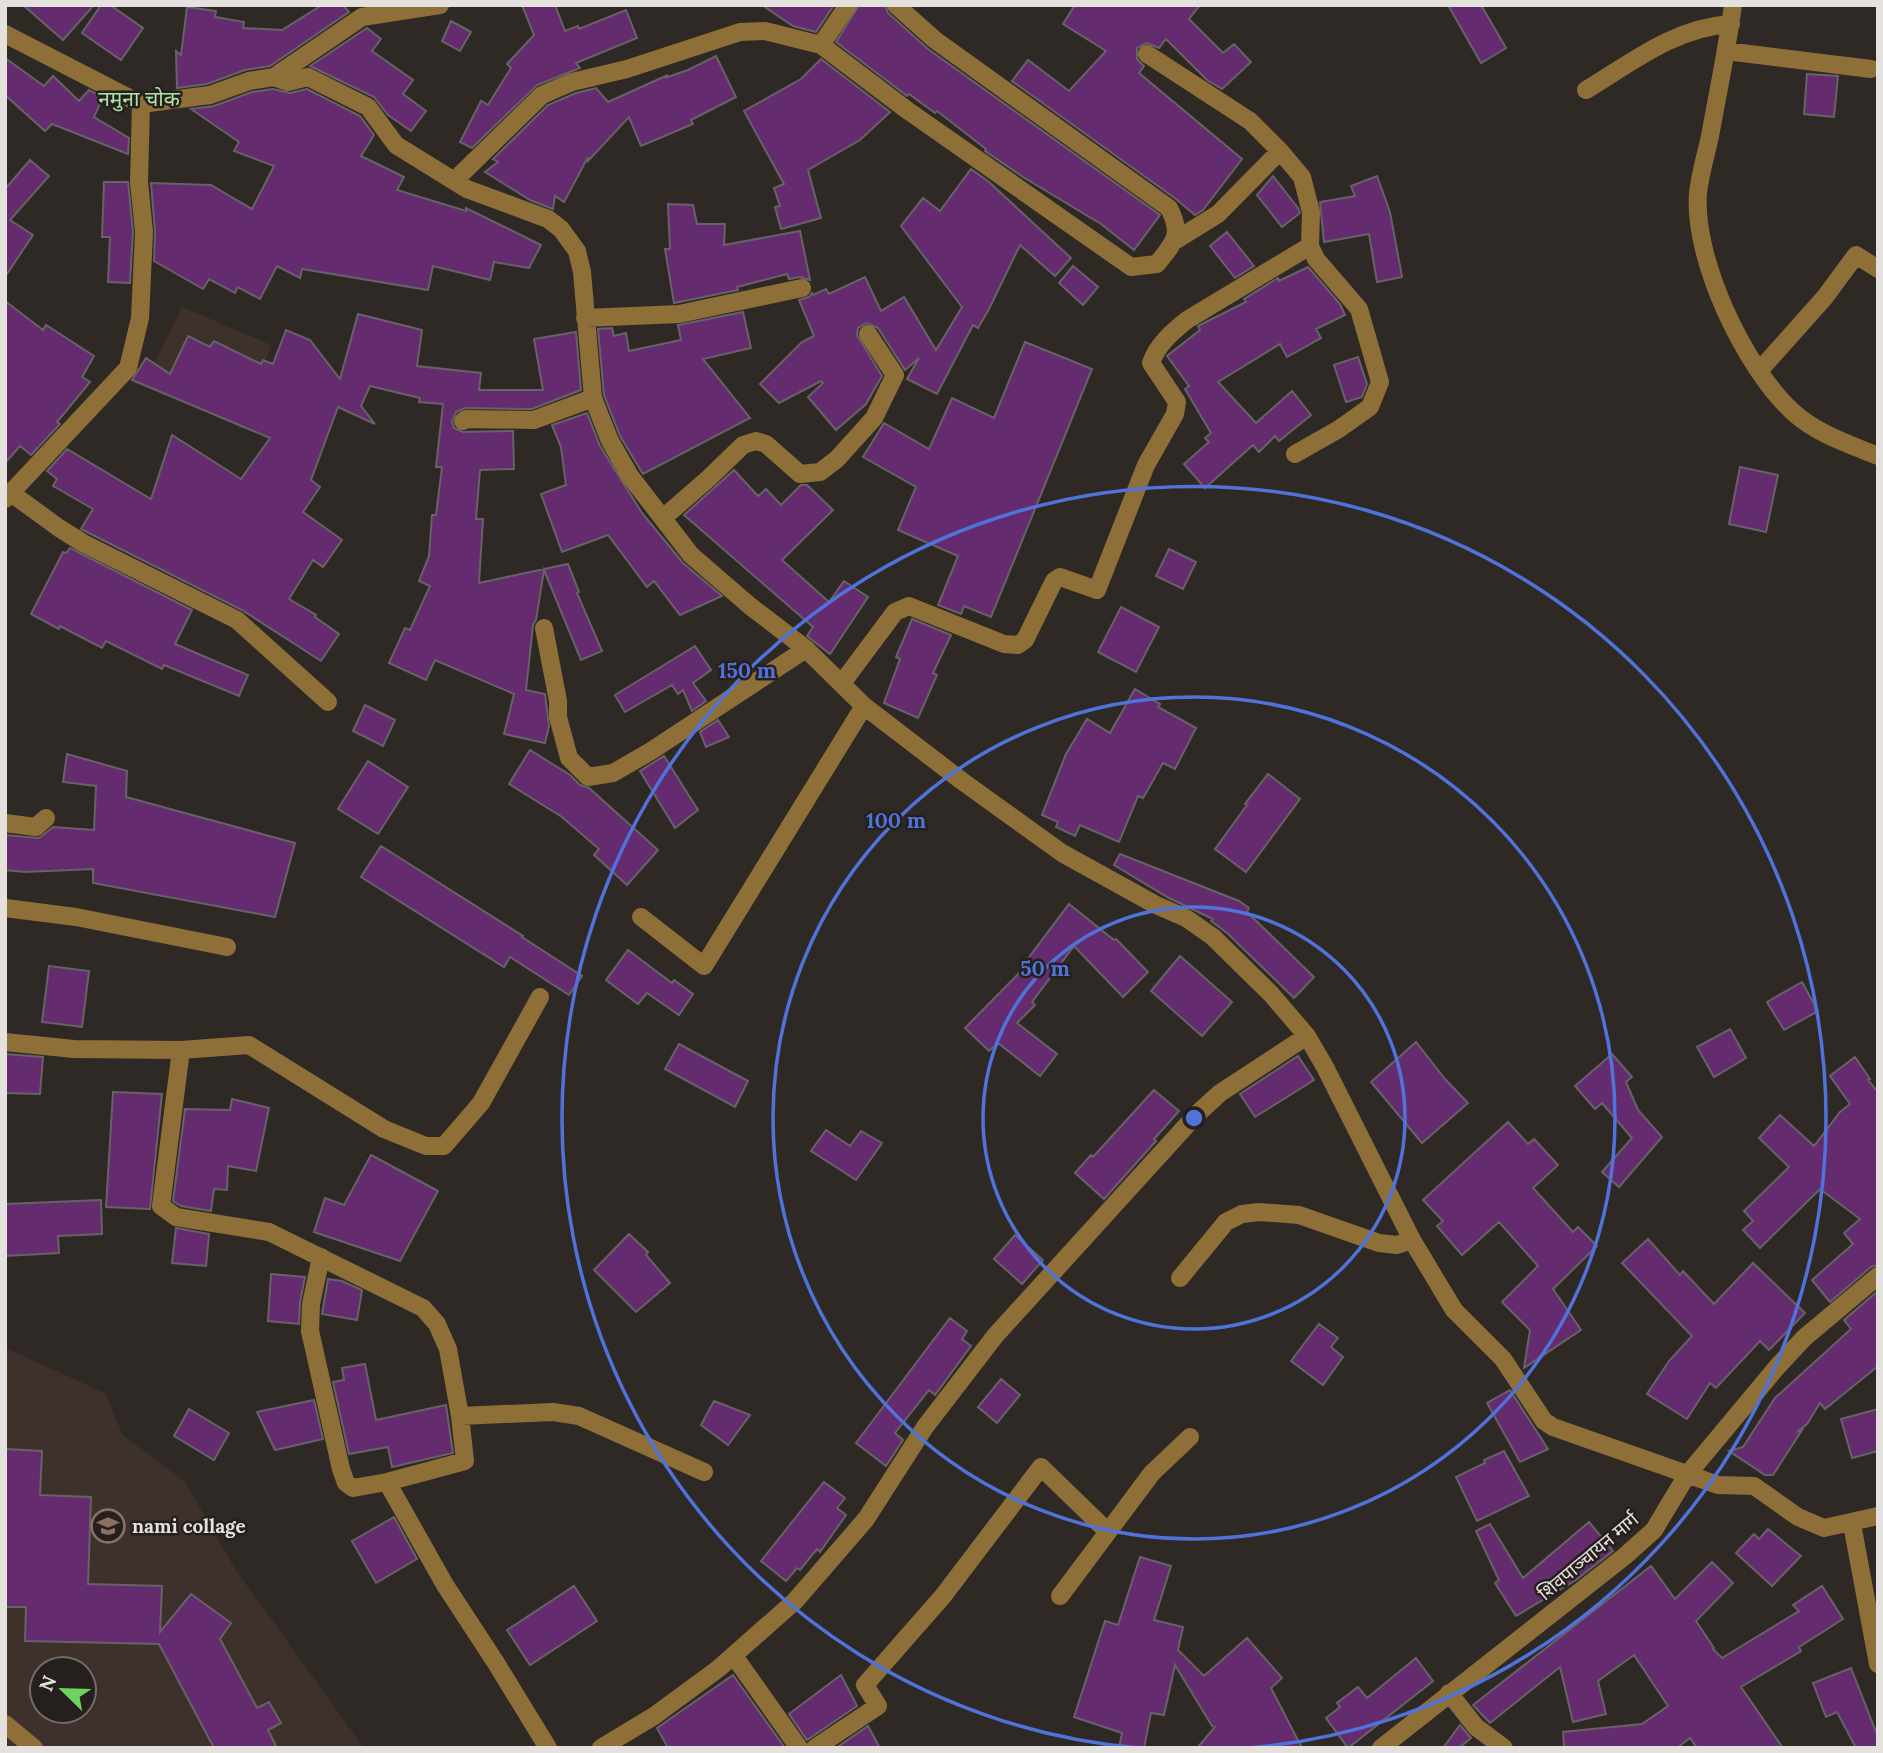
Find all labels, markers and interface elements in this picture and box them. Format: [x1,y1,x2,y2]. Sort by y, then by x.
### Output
district label: नमुना चोक [98,85,181,112]
text: 150 m [718,657,776,684]
text: 100 m [866,807,926,834]
text: 50 m [1020,955,1070,982]
centre of rings [1182,1106,1206,1130]
street label: शिवपाञ्चायन मार्ग [1533,1506,1644,1605]
school or university icon: nami collage [89,1507,127,1545]
place label: nami collage [132,1514,246,1538]
north arrow [28,1655,98,1725]
text: N [33,1672,61,1695]

